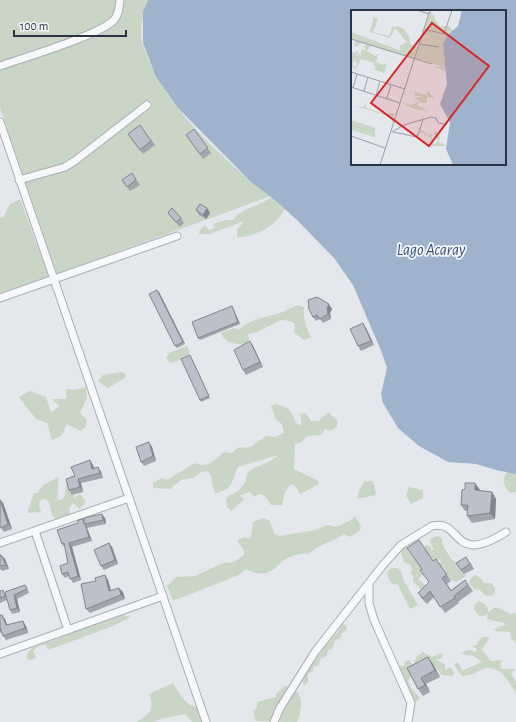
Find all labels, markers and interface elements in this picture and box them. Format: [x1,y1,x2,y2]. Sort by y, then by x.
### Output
inset map [351,10,506,165]
scale bar [14,12,126,38]
text: 100 m [20,20,48,32]
water label: Lago Acaray [397,242,466,258]

